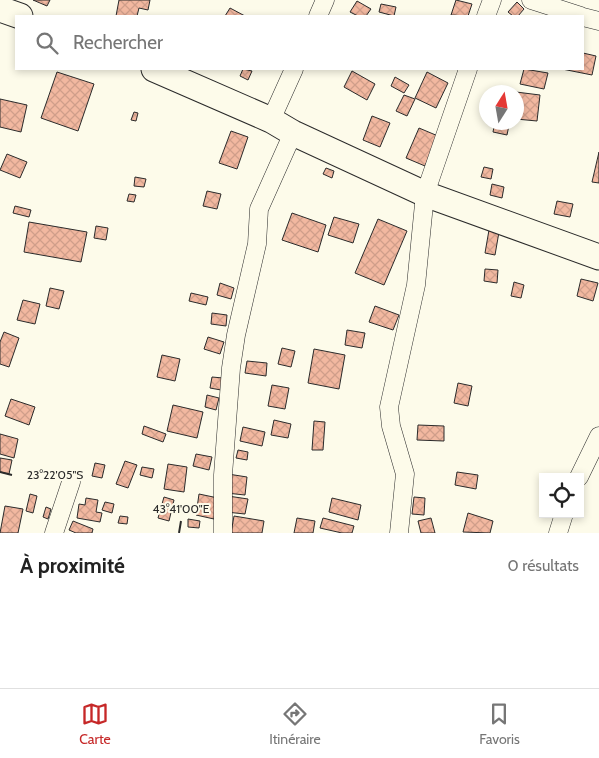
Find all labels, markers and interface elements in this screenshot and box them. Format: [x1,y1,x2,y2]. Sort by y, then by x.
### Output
search box [15,15,584,70]
icon: search [33,29,61,57]
text: Rechercher [73,31,163,54]
north arrow [479,85,524,130]
text: 23°22'05"S [27,467,83,482]
map controls [539,473,584,518]
button: locate [539,473,584,518]
text: 43°41'00"E [153,501,210,516]
text: À proximité [20,553,125,578]
text: 0 résultats [508,556,579,575]
tab: Carte [79,700,111,748]
tab: Itinéraire [269,700,321,748]
tab: Favoris [479,700,520,748]

